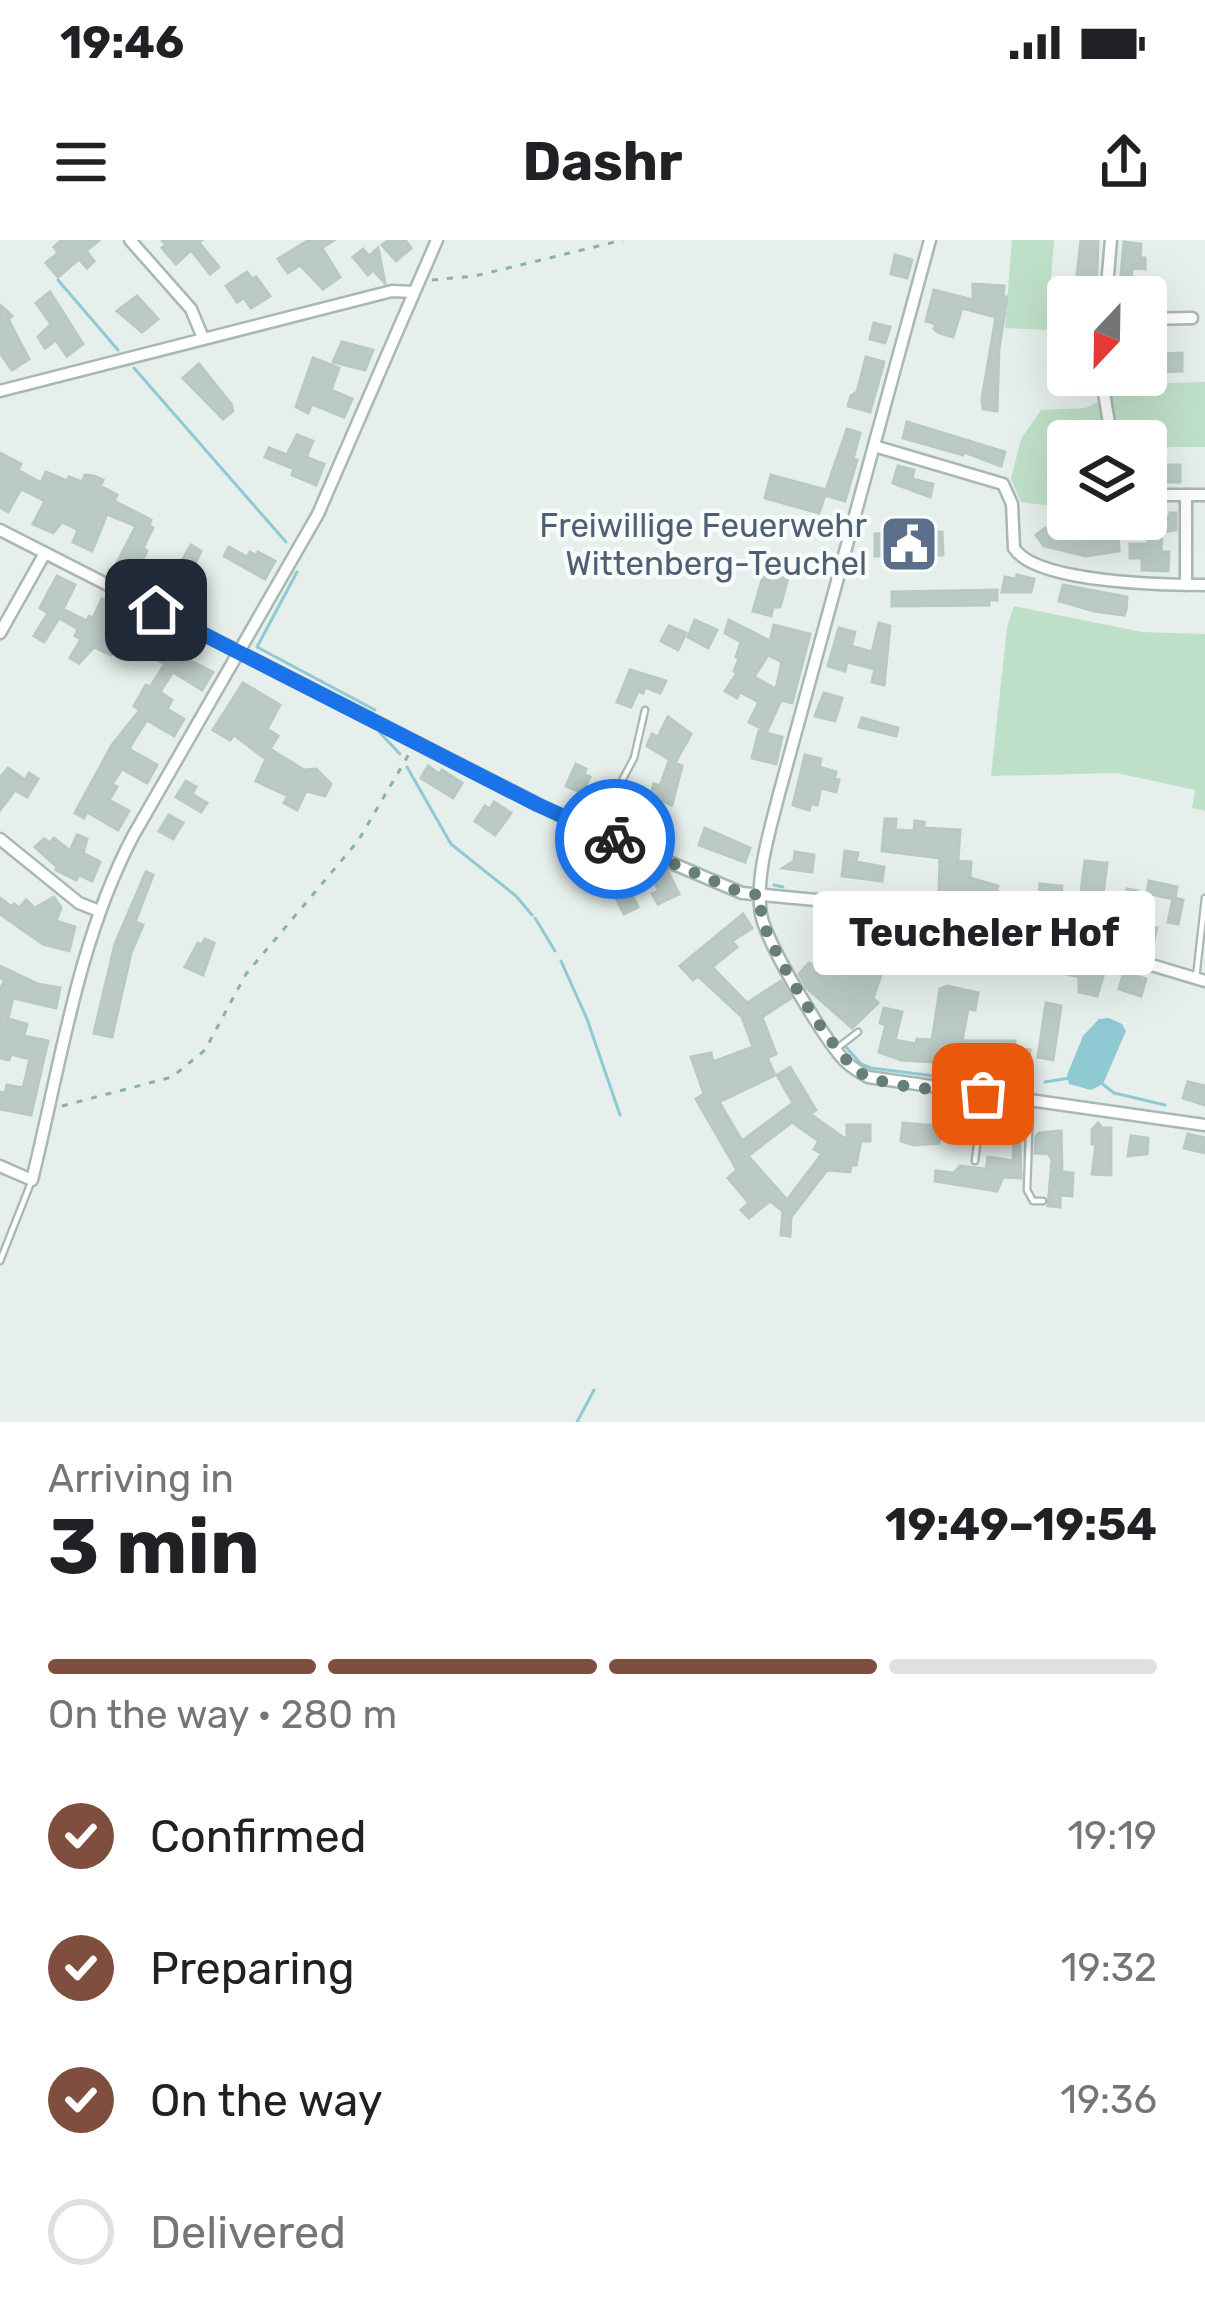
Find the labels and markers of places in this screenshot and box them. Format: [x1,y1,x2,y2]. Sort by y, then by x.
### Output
place label: Freiwillige Feuerwehr Wittenberg-Teuchel [539,506,867,583]
public building icon: Freiwillige Feuerwehr Wittenberg-Teuchel [878,513,940,575]
pin [105,559,207,661]
callout: Teucheler Hof [812,890,1154,974]
pin [932,1043,1034,1145]

